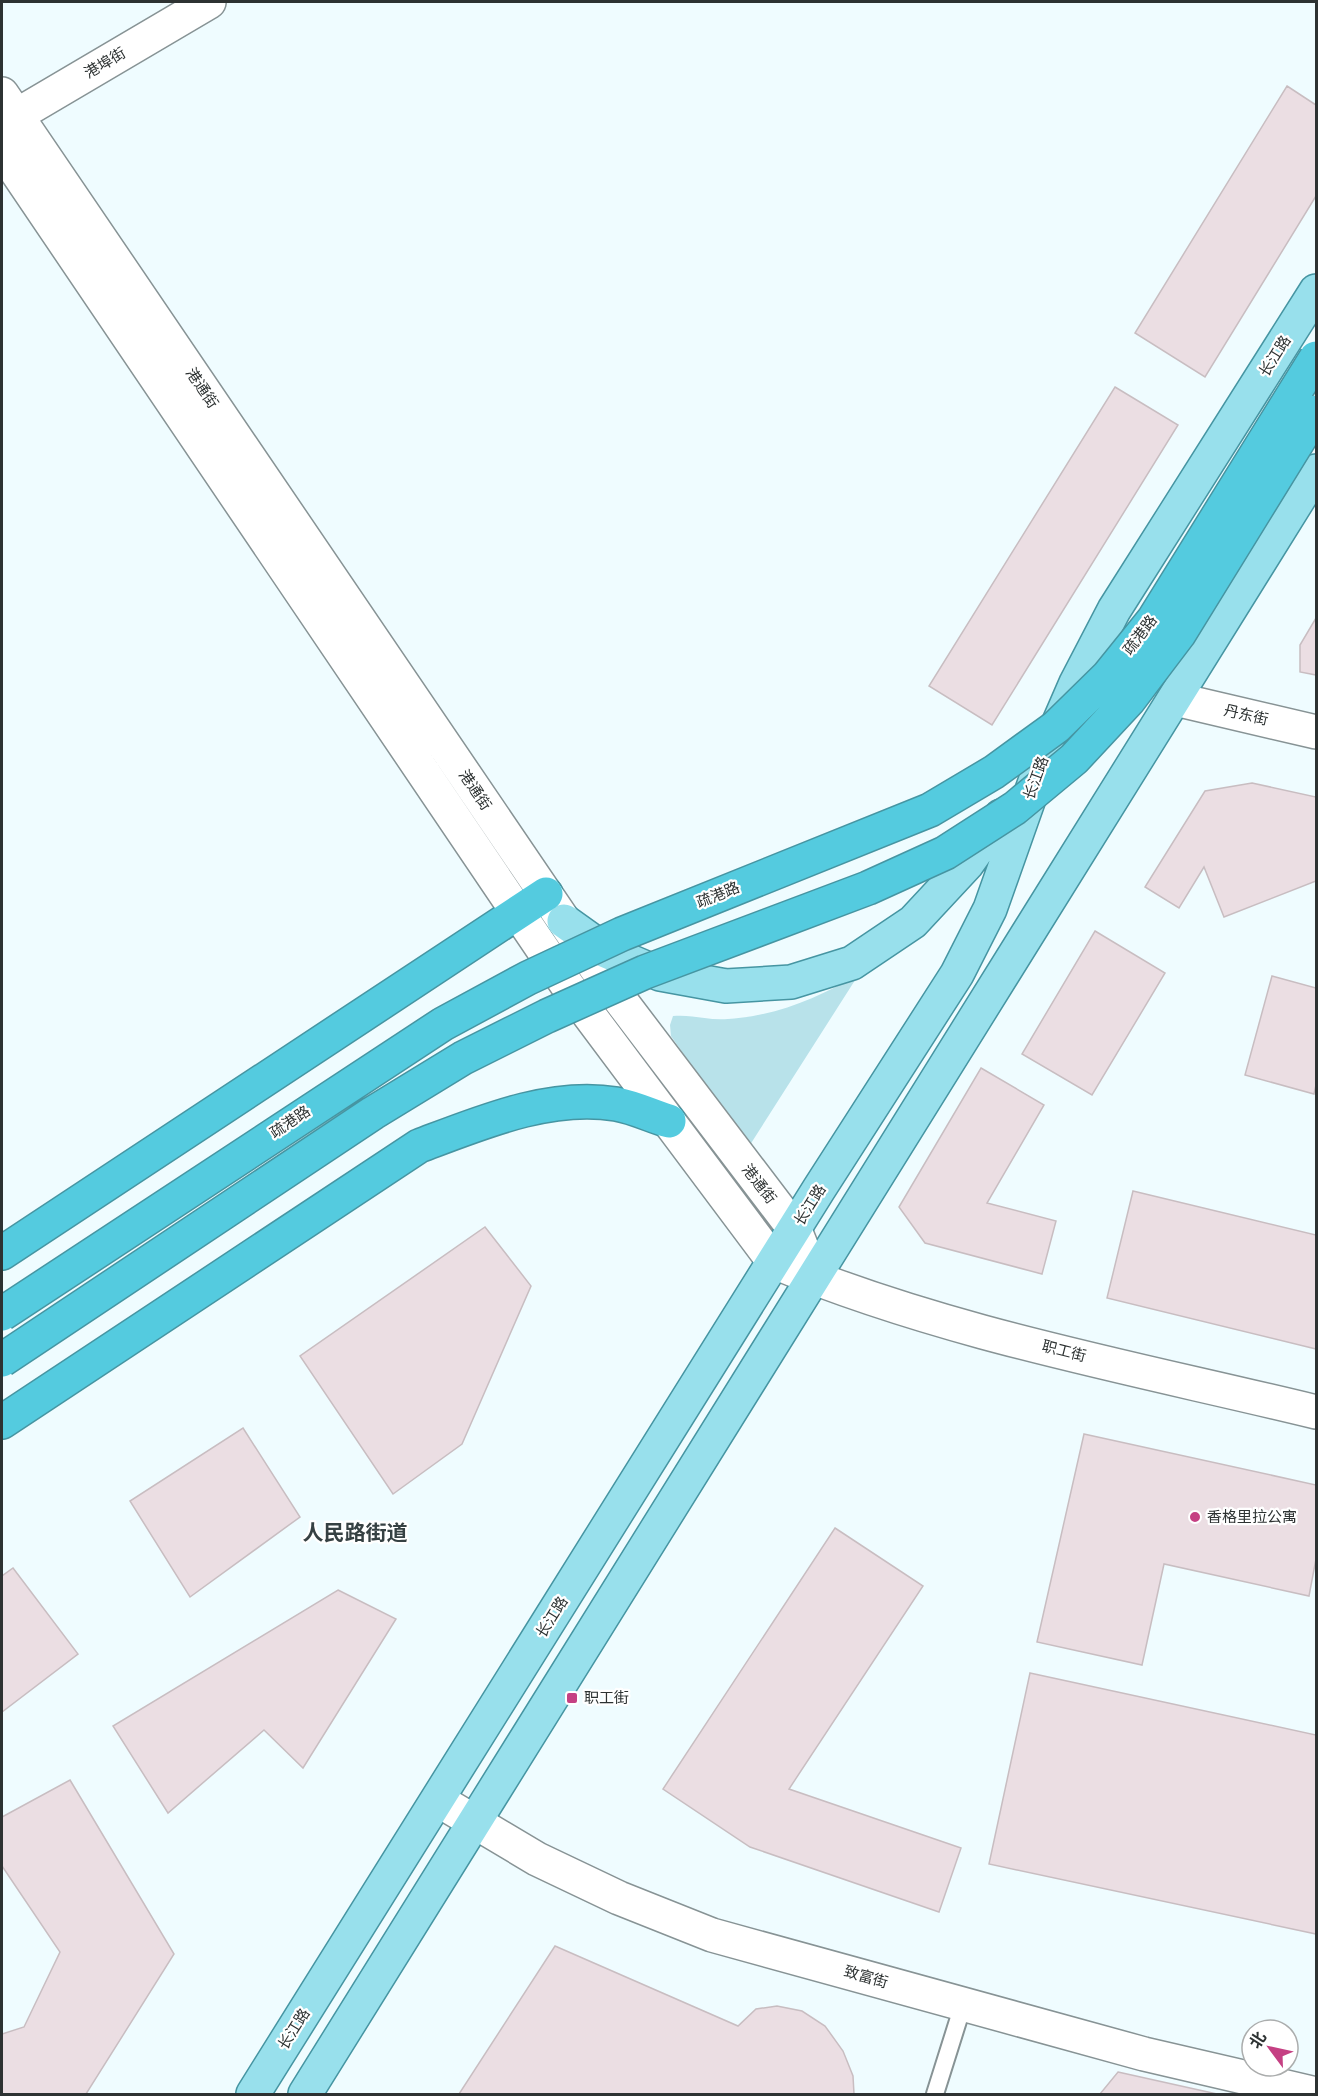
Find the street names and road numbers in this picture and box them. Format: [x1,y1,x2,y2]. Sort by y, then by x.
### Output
street label: 港埠街 [81,44,129,82]
street label: 长江路 [1255,332,1295,380]
street label: 港通街 [182,364,222,412]
street label: 疏港路 [1119,612,1161,658]
street label: 丹东街 [1222,701,1270,729]
street label: 长江路 [1020,754,1052,802]
street label: 港通街 [455,766,495,814]
street label: 疏港路 [694,878,742,912]
street label: 疏港路 [266,1102,314,1142]
street label: 港通街 [738,1161,780,1207]
street label: 长江路 [790,1181,830,1229]
street label: 职工街 [1040,1337,1088,1365]
street label: 长江路 [532,1593,572,1641]
street label: 致富街 [842,1962,890,1992]
street label: 长江路 [274,2005,314,2053]

